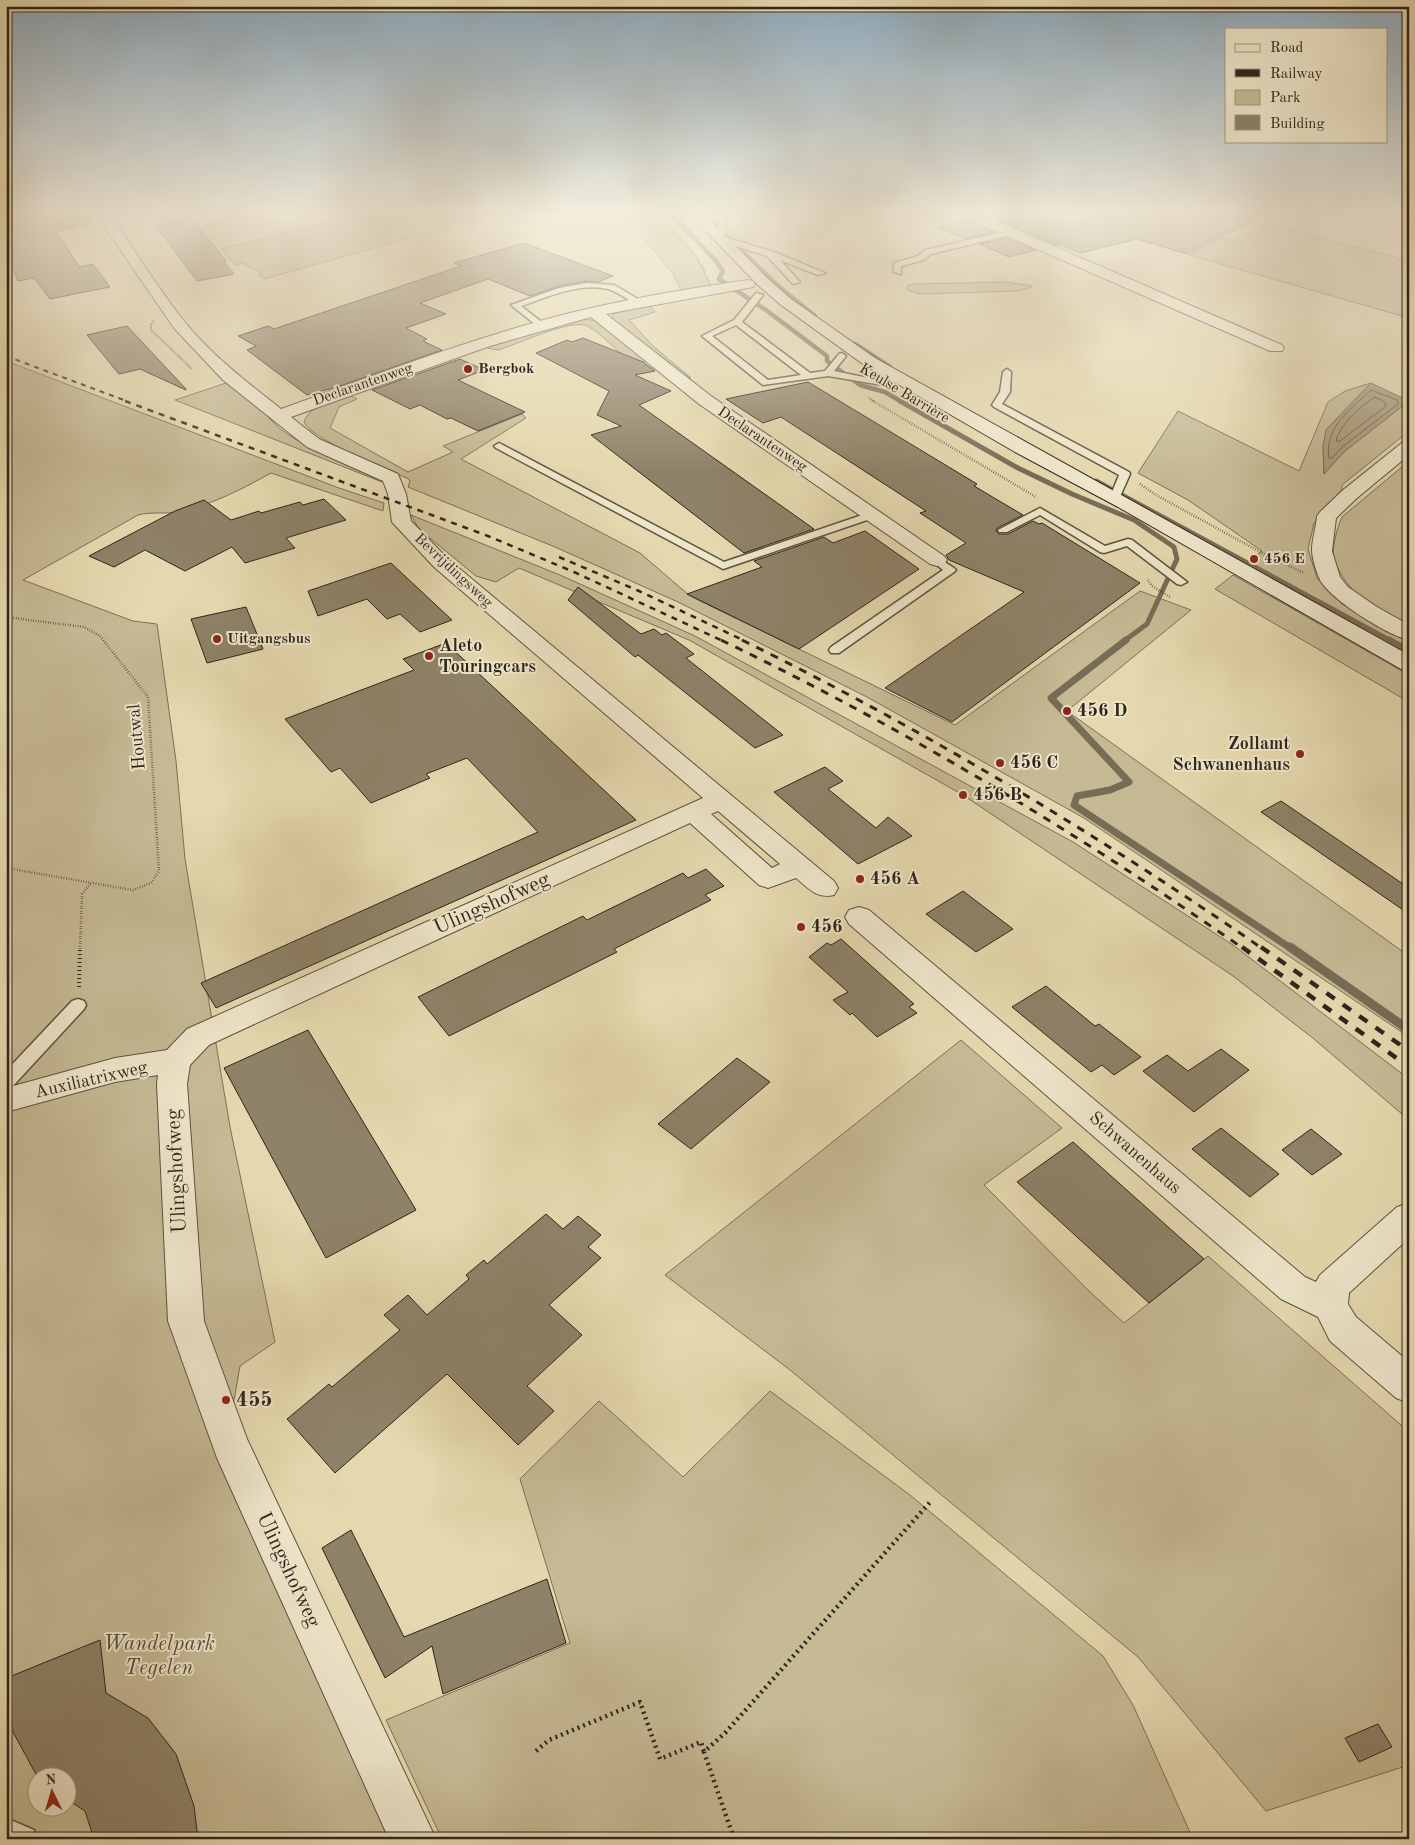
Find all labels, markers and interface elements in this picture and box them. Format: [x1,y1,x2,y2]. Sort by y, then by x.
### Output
legend [1225,28,1388,142]
text: Road [1270,41,1304,56]
text: Railway [1270,67,1323,82]
text: Park [1270,91,1301,106]
text: Building [1270,117,1325,132]
street label: Declarantenweg [311,361,415,409]
street label: Keulse Barrière [856,361,952,427]
place label: Bergbok [478,362,535,377]
marker: Bergbok [462,363,474,375]
street label: Declarantenweg [715,405,809,475]
street label: Bevrijdingsweg [411,531,495,611]
place label: 456 E [1264,552,1305,567]
marker: 456 E [1248,553,1260,565]
place label: Uitgangsbus [227,632,310,647]
marker: Uitgangsbus [211,633,223,645]
place label: Aleto Touringcars [439,637,536,676]
marker: Aleto Touringcars [423,650,435,662]
place label: 456 D [1077,702,1128,720]
street label: Houtwal [125,703,149,771]
marker: 456 D [1061,705,1073,717]
place label: Zollamt Schwanenhaus [1173,735,1290,774]
marker: Zollamt Schwanenhaus [1294,748,1306,760]
place label: 456 C [1010,754,1058,772]
marker: 456 C [994,757,1006,769]
place label: 456 B [973,786,1022,804]
marker: 456 B [957,789,969,801]
street label: Ulingshofweg [431,869,554,939]
place label: 456 A [870,870,920,888]
marker: 456 A [854,873,866,885]
place label: 456 [811,918,842,936]
marker: 456 [795,921,807,933]
street label: Auxiliatrixweg [33,1058,149,1102]
street label: Ulingshofweg [163,1108,191,1234]
street label: Schwanenhaus [1086,1109,1184,1198]
place label: 455 [236,1390,273,1411]
marker: 455 [220,1394,232,1406]
street label: Ulingshofweg [252,1509,324,1631]
park label: Wandelpark Tegelen [103,1634,215,1679]
north arrow [28,1768,78,1818]
text: N [45,1773,57,1787]

